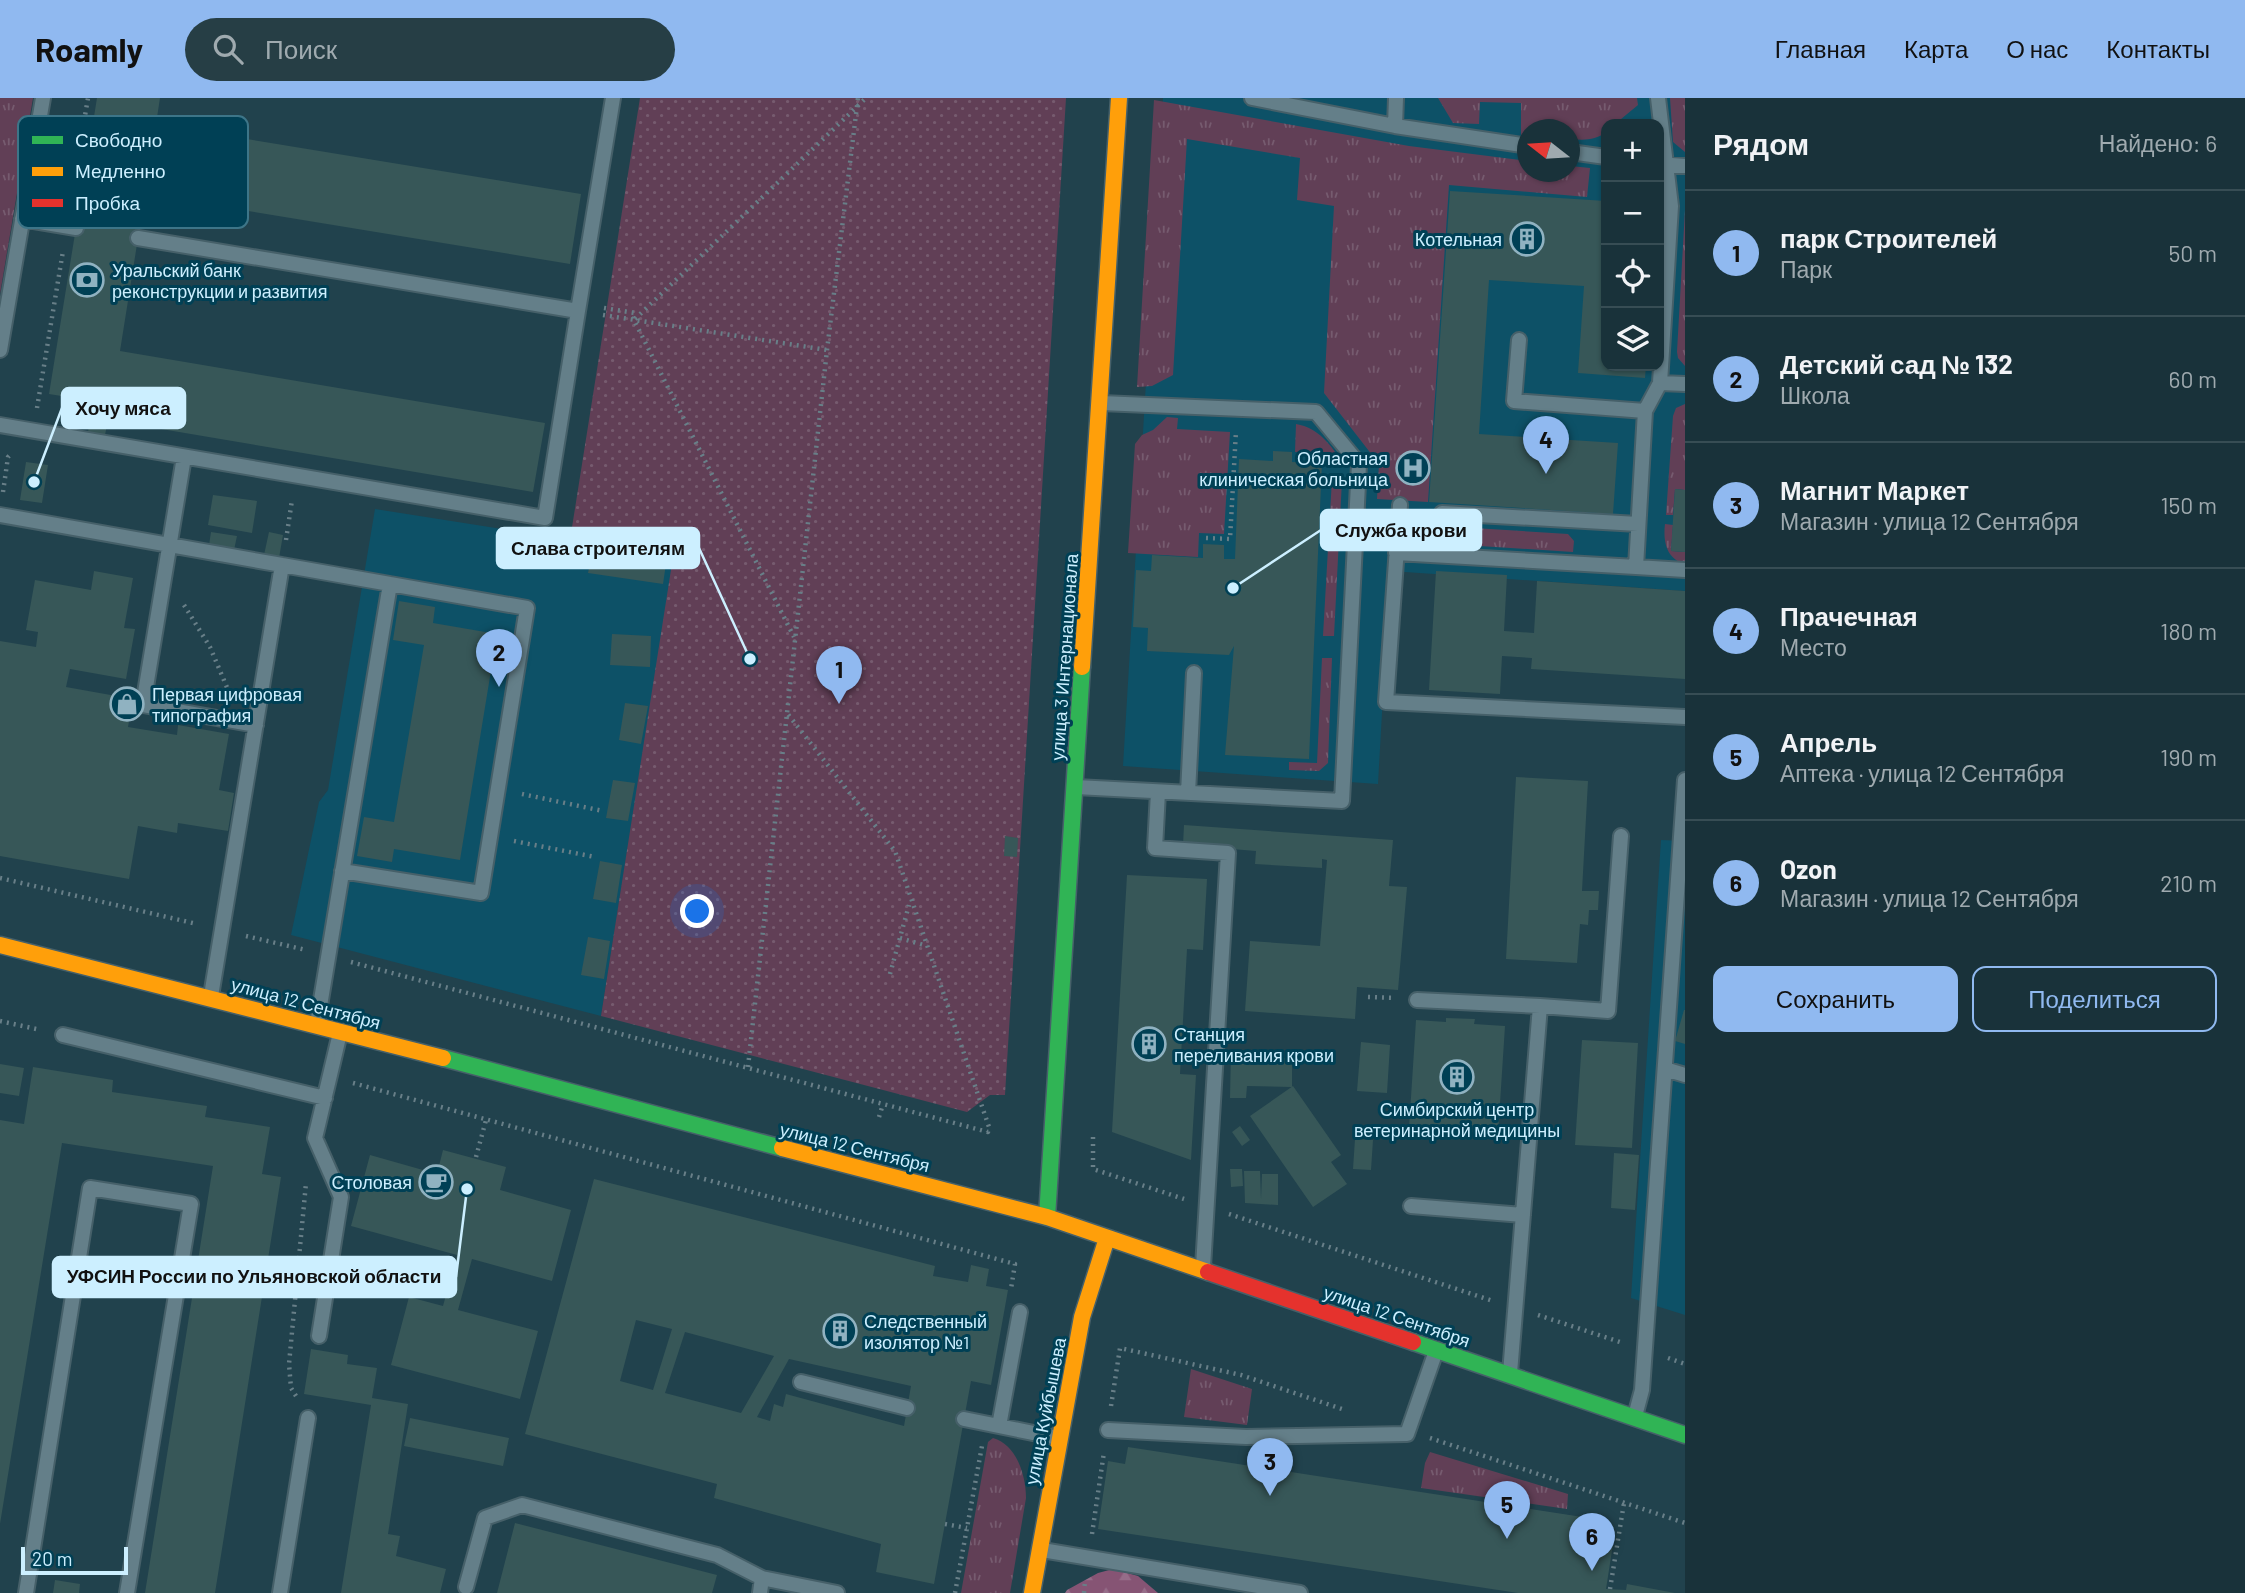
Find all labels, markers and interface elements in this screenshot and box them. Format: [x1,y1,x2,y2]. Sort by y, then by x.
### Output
search box [185,18,675,81]
text: Roamly [35,29,143,69]
icon: search [209,30,247,68]
text: Поиск [265,33,337,64]
text: Главная [1775,34,1866,63]
text: Карта [1904,34,1968,63]
text: О нас [2006,34,2068,63]
text: Контакты [2106,34,2210,63]
legend [18,116,248,228]
north arrow [1517,119,1580,182]
map controls [1601,119,1664,371]
button: + [1601,119,1664,182]
text: Рядом [1713,125,1809,161]
text: Свободно [75,128,162,151]
text: Найдено: 6 [2099,129,2217,157]
text: Медленно [75,159,165,182]
button: − [1601,182,1664,245]
text: Пробка [75,191,140,214]
building icon: Котельная [1508,220,1546,258]
text: парк Строителей [1780,222,1997,253]
place label: Котельная [1415,228,1502,250]
text: 1 [1732,239,1740,267]
text: 50 m [2169,239,2217,267]
button: locate [1601,245,1664,308]
text: Парк [1780,255,1832,283]
place label: Уральский банк реконструкции и развития [112,259,327,302]
bank icon: Уральский банк реконструкции и развития [68,261,106,299]
button: layers [1601,308,1664,371]
text: Детский сад № 132 [1780,348,2013,379]
text: 2 [1730,365,1742,393]
text: 60 m [2169,365,2217,393]
text: Школа [1780,381,1850,409]
callout: Хочу мяса [62,388,185,428]
text: Хочу мяса [75,396,171,419]
pin: 4 [1523,416,1569,474]
place label: Областная клиническая больница [1199,447,1389,490]
hospital icon: Областная клиническая больница [1394,449,1432,487]
text: Магнит Маркет [1780,474,1969,505]
text: 3 [1730,491,1742,519]
text: 150 m [2161,491,2217,519]
text: Магазин · улица 12 Сентября [1780,507,2079,535]
callout: Служба крови [1321,510,1481,550]
text: Служба крови [1335,518,1467,541]
callout: Слава строителям [497,528,699,568]
text: Слава строителям [511,536,685,559]
street label: улица 3 Интернационала [1046,552,1082,761]
text: Прачечная [1780,600,1918,631]
text: 4 [1729,617,1743,645]
text: 180 m [2160,617,2217,645]
pin: 2 [476,629,522,687]
text: Место [1780,633,1847,661]
pin: 1 [816,646,862,704]
place label: Первая цифровая типография [152,683,302,726]
shop icon: Первая цифровая типография [108,685,146,723]
text: Апрель [1780,726,1877,757]
text: 5 [1730,743,1742,771]
text: 190 m [2160,743,2217,771]
text: Аптека · улица 12 Сентября [1780,759,2064,787]
text: Ozon [1780,853,1837,884]
text: 6 [1730,869,1742,897]
text: 210 m [2160,869,2217,897]
text: Магазин · улица 12 Сентября [1780,884,2079,912]
your location [680,894,714,928]
button: Сохранить [1713,966,1958,1032]
button: Поделиться [1972,966,2217,1032]
street label: улица 12 Сентября [229,973,383,1033]
place label: Станция переливания крови [1174,1023,1334,1066]
building icon: Станция переливания крови [1130,1025,1168,1063]
building icon: Симбирский центр ветеринарной медицины [1438,1058,1476,1096]
place label: Симбирский центр ветеринарной медицины [1354,1098,1560,1141]
street label: улица 12 Сентября [778,1118,932,1176]
cafe icon: Столовая [417,1163,455,1201]
place label: Столовая [332,1171,412,1193]
callout: УФСИН России по Ульяновской области [53,1257,456,1297]
text: УФСИН России по Ульяновской области [67,1264,441,1287]
street label: улица 12 Сентября [1321,1281,1473,1351]
place label: Следственный изолятор №1 [864,1310,987,1353]
building icon: Следственный изолятор №1 [821,1312,859,1350]
street label: улица Куйбышева [1020,1334,1070,1487]
pin: 3 [1247,1438,1293,1496]
pin: 5 [1484,1481,1530,1539]
pin: 6 [1569,1513,1615,1571]
scale bar [21,1544,128,1576]
text: 20 m [32,1547,72,1570]

